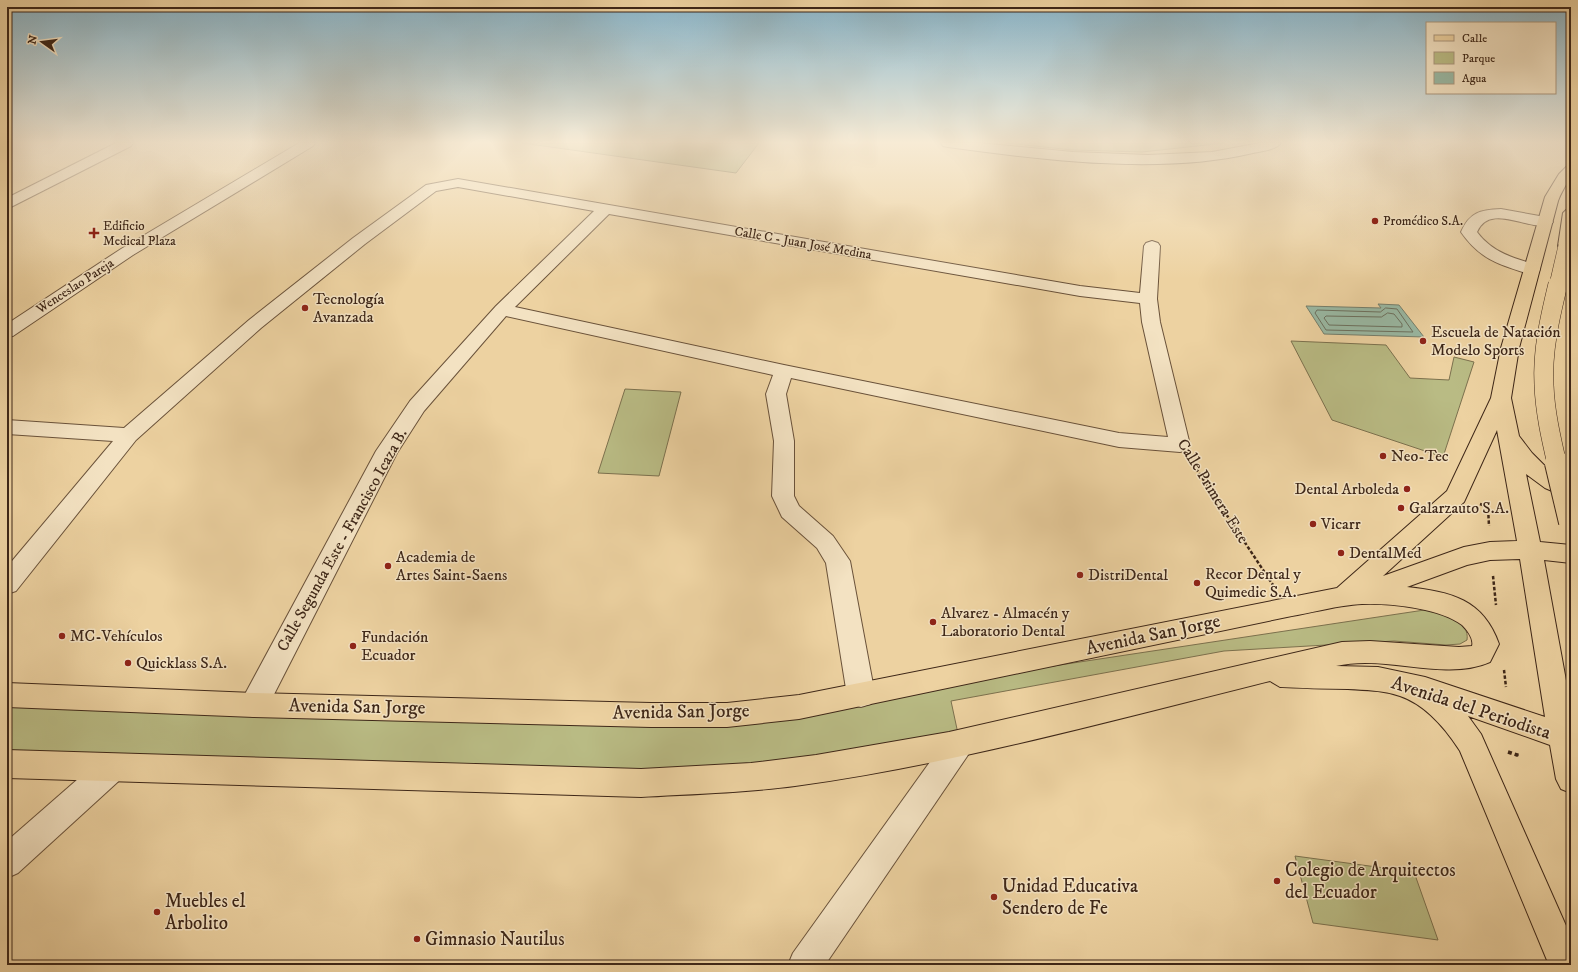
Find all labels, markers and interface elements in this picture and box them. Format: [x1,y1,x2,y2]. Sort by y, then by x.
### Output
north arrow [22,22,62,62]
legend [1426,22,1556,94]
text: Calle [1462,31,1487,46]
text: N [25,34,41,46]
text: Parque [1462,51,1495,66]
text: Agua [1462,71,1487,86]
place label: Promédico S.A. [1383,213,1463,229]
marker: Promédico S.A. [1370,216,1380,226]
place label: Edificio Medical Plaza [103,218,176,249]
street label: Calle C - Juan José Medina [733,223,873,263]
marker: Edificio Medical Plaza [88,227,100,239]
street label: Wenceslao Pareja [32,255,118,318]
place label: Tecnología Avanzada [313,289,384,327]
marker: Tecnología Avanzada [300,303,310,313]
place label: Escuela de Natación Modelo Sports [1431,322,1561,360]
marker: Escuela de Natación Modelo Sports [1418,336,1428,346]
street label: Calle Segunda Este - Francisco Icaza B. [272,425,412,655]
street label: Calle Primera Este [1173,435,1253,547]
place label: Neo-Tec [1391,446,1449,466]
marker: Neo-Tec [1378,451,1388,461]
place label: Dental Arboleda [1295,479,1399,499]
marker: Dental Arboleda [1402,484,1412,494]
place label: Galarzauto S.A. [1409,498,1509,518]
marker: Galarzauto S.A. [1396,503,1406,513]
place label: Vicarr [1320,514,1361,534]
marker: Vicarr [1308,519,1318,529]
place label: DentalMed [1349,543,1422,563]
place label: Academia de Artes Saint-Saens [396,547,507,585]
marker: DentalMed [1336,548,1346,558]
marker: Academia de Artes Saint-Saens [383,561,393,571]
place label: Recor Dental y Quimedic S.A. [1205,564,1301,602]
place label: DistriDental [1088,565,1168,585]
marker: DistriDental [1075,570,1085,580]
marker: Recor Dental y Quimedic S.A. [1192,578,1202,588]
place label: Alvarez - Almacén y Laboratorio Dental [941,603,1070,641]
street label: Avenida San Jorge [1084,609,1223,660]
marker: Alvarez - Almacén y Laboratorio Dental [928,617,938,627]
place label: MC-Vehículos [70,626,163,646]
place label: Fundación Ecuador [361,627,429,665]
marker: MC-Vehículos [57,631,67,641]
marker: Fundación Ecuador [348,641,358,651]
place label: Quicklass S.A. [136,653,227,673]
marker: Quicklass S.A. [123,658,133,668]
street label: Avenida del Periodista [1388,671,1554,745]
street label: Avenida San Jorge [288,694,426,720]
street label: Avenida San Jorge [612,699,750,725]
place label: Colegio de Arquitectos del Ecuador [1285,859,1456,904]
place label: Unidad Educativa Sendero de Fe [1002,875,1138,920]
marker: Colegio de Arquitectos del Ecuador [1272,876,1282,886]
place label: Muebles el Arbolito [165,890,246,935]
marker: Unidad Educativa Sendero de Fe [989,892,999,902]
marker: Muebles el Arbolito [152,907,162,917]
place label: Gimnasio Nautilus [425,928,565,951]
marker: Gimnasio Nautilus [412,934,422,944]

